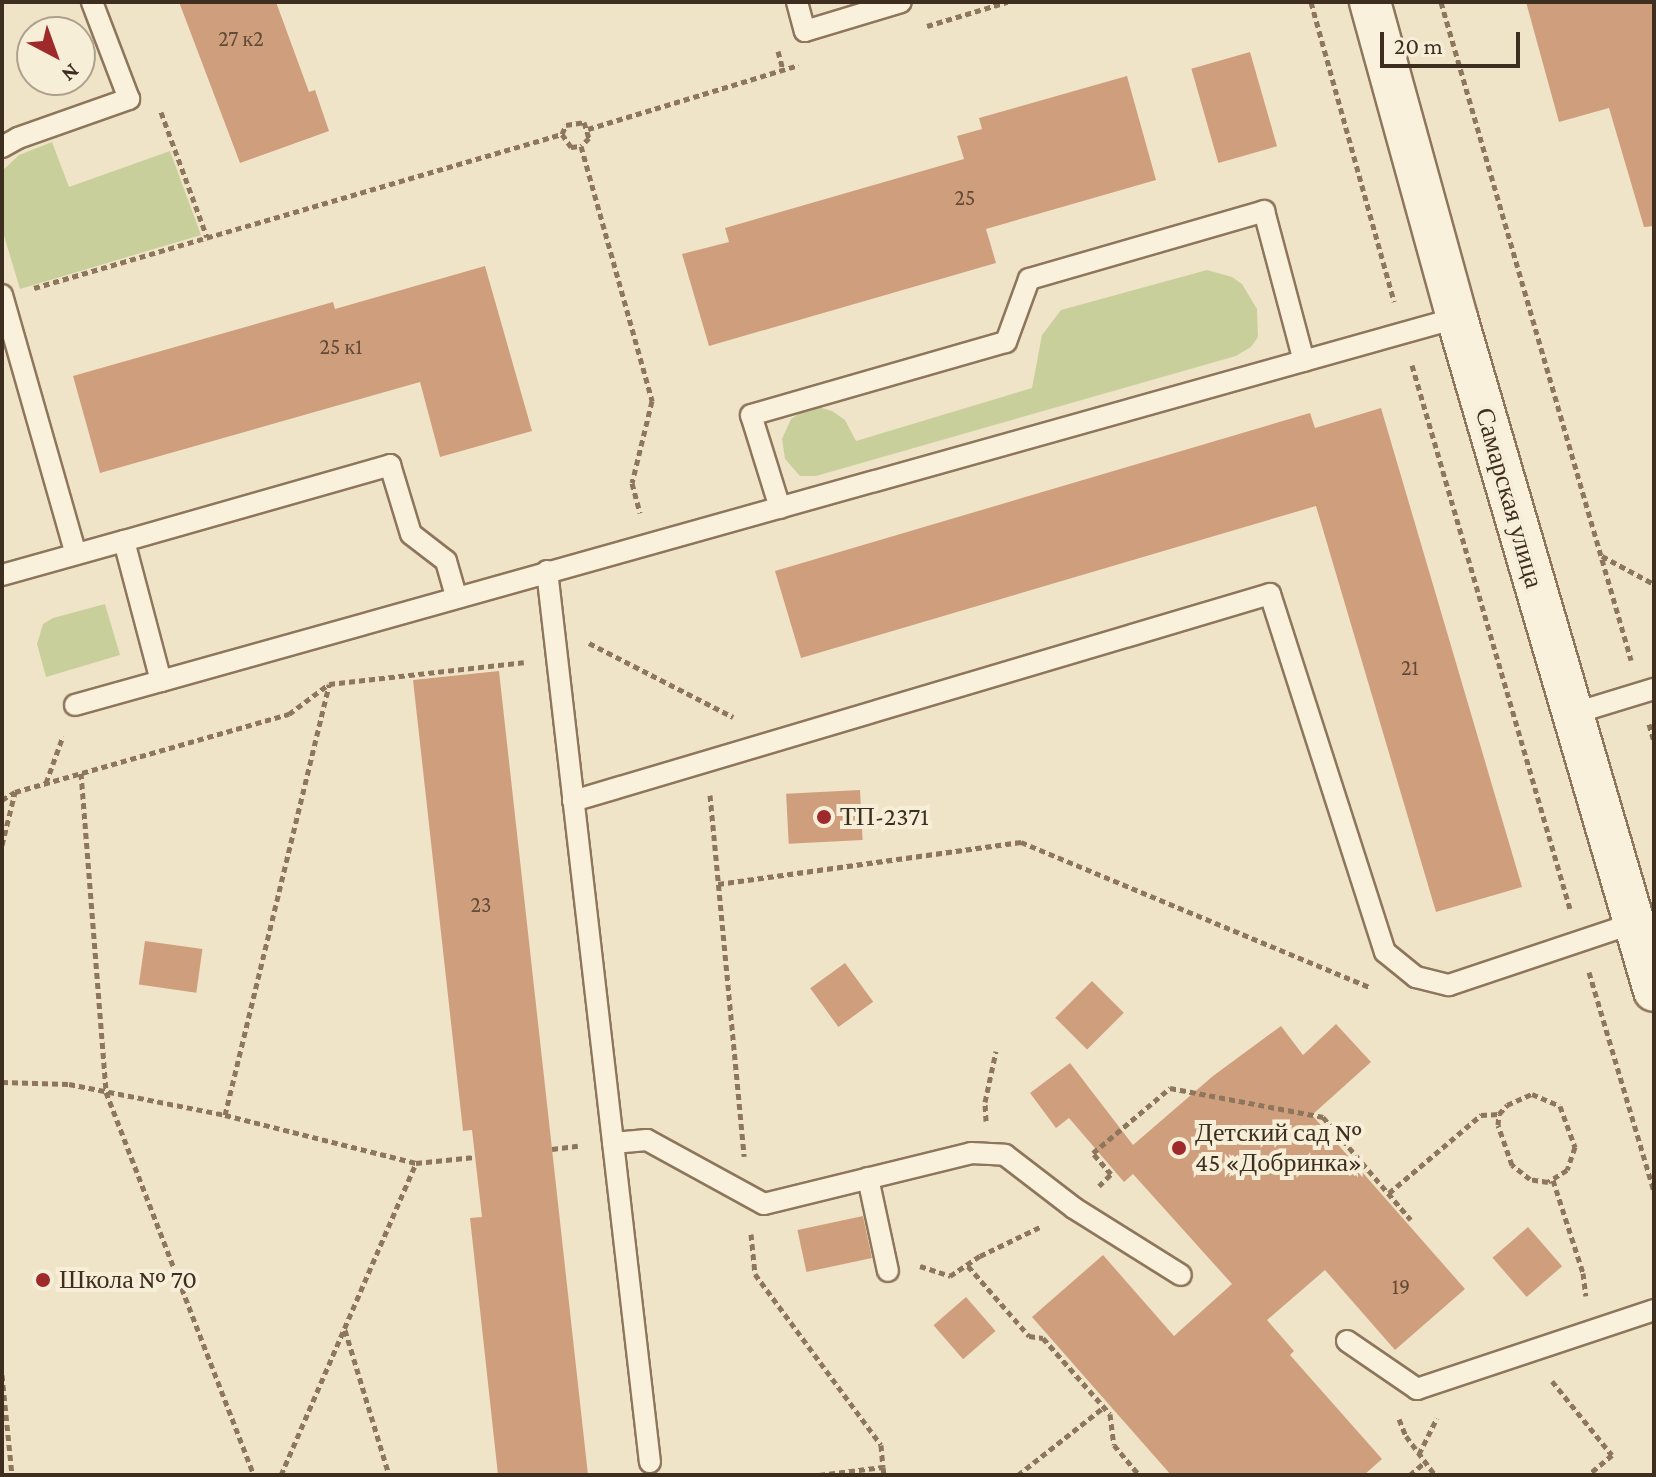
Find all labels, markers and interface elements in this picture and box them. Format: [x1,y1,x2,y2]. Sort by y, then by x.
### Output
north arrow [16,16,96,96]
scale bar [1384,16,1524,66]
house number: 27 к2 [218,26,264,52]
text: 20 m [1394,32,1443,59]
text: N [57,59,85,87]
house number: 25 [955,185,975,211]
house number: 25 к1 [320,334,362,360]
street label: Самарская улица [1468,404,1550,592]
house number: 21 [1401,655,1419,681]
place label: ТП-2371 [840,801,929,833]
marker: ТП-2371 [815,808,833,826]
house number: 23 [471,892,491,918]
place label: Детский сад № 45 «Добринка» [1195,1117,1362,1178]
marker: Детский сад № 45 «Добринка» [1170,1139,1188,1157]
place label: Школа № 70 [59,1264,197,1296]
marker: Школа № 70 [34,1271,52,1289]
house number: 19 [1392,1274,1410,1300]

